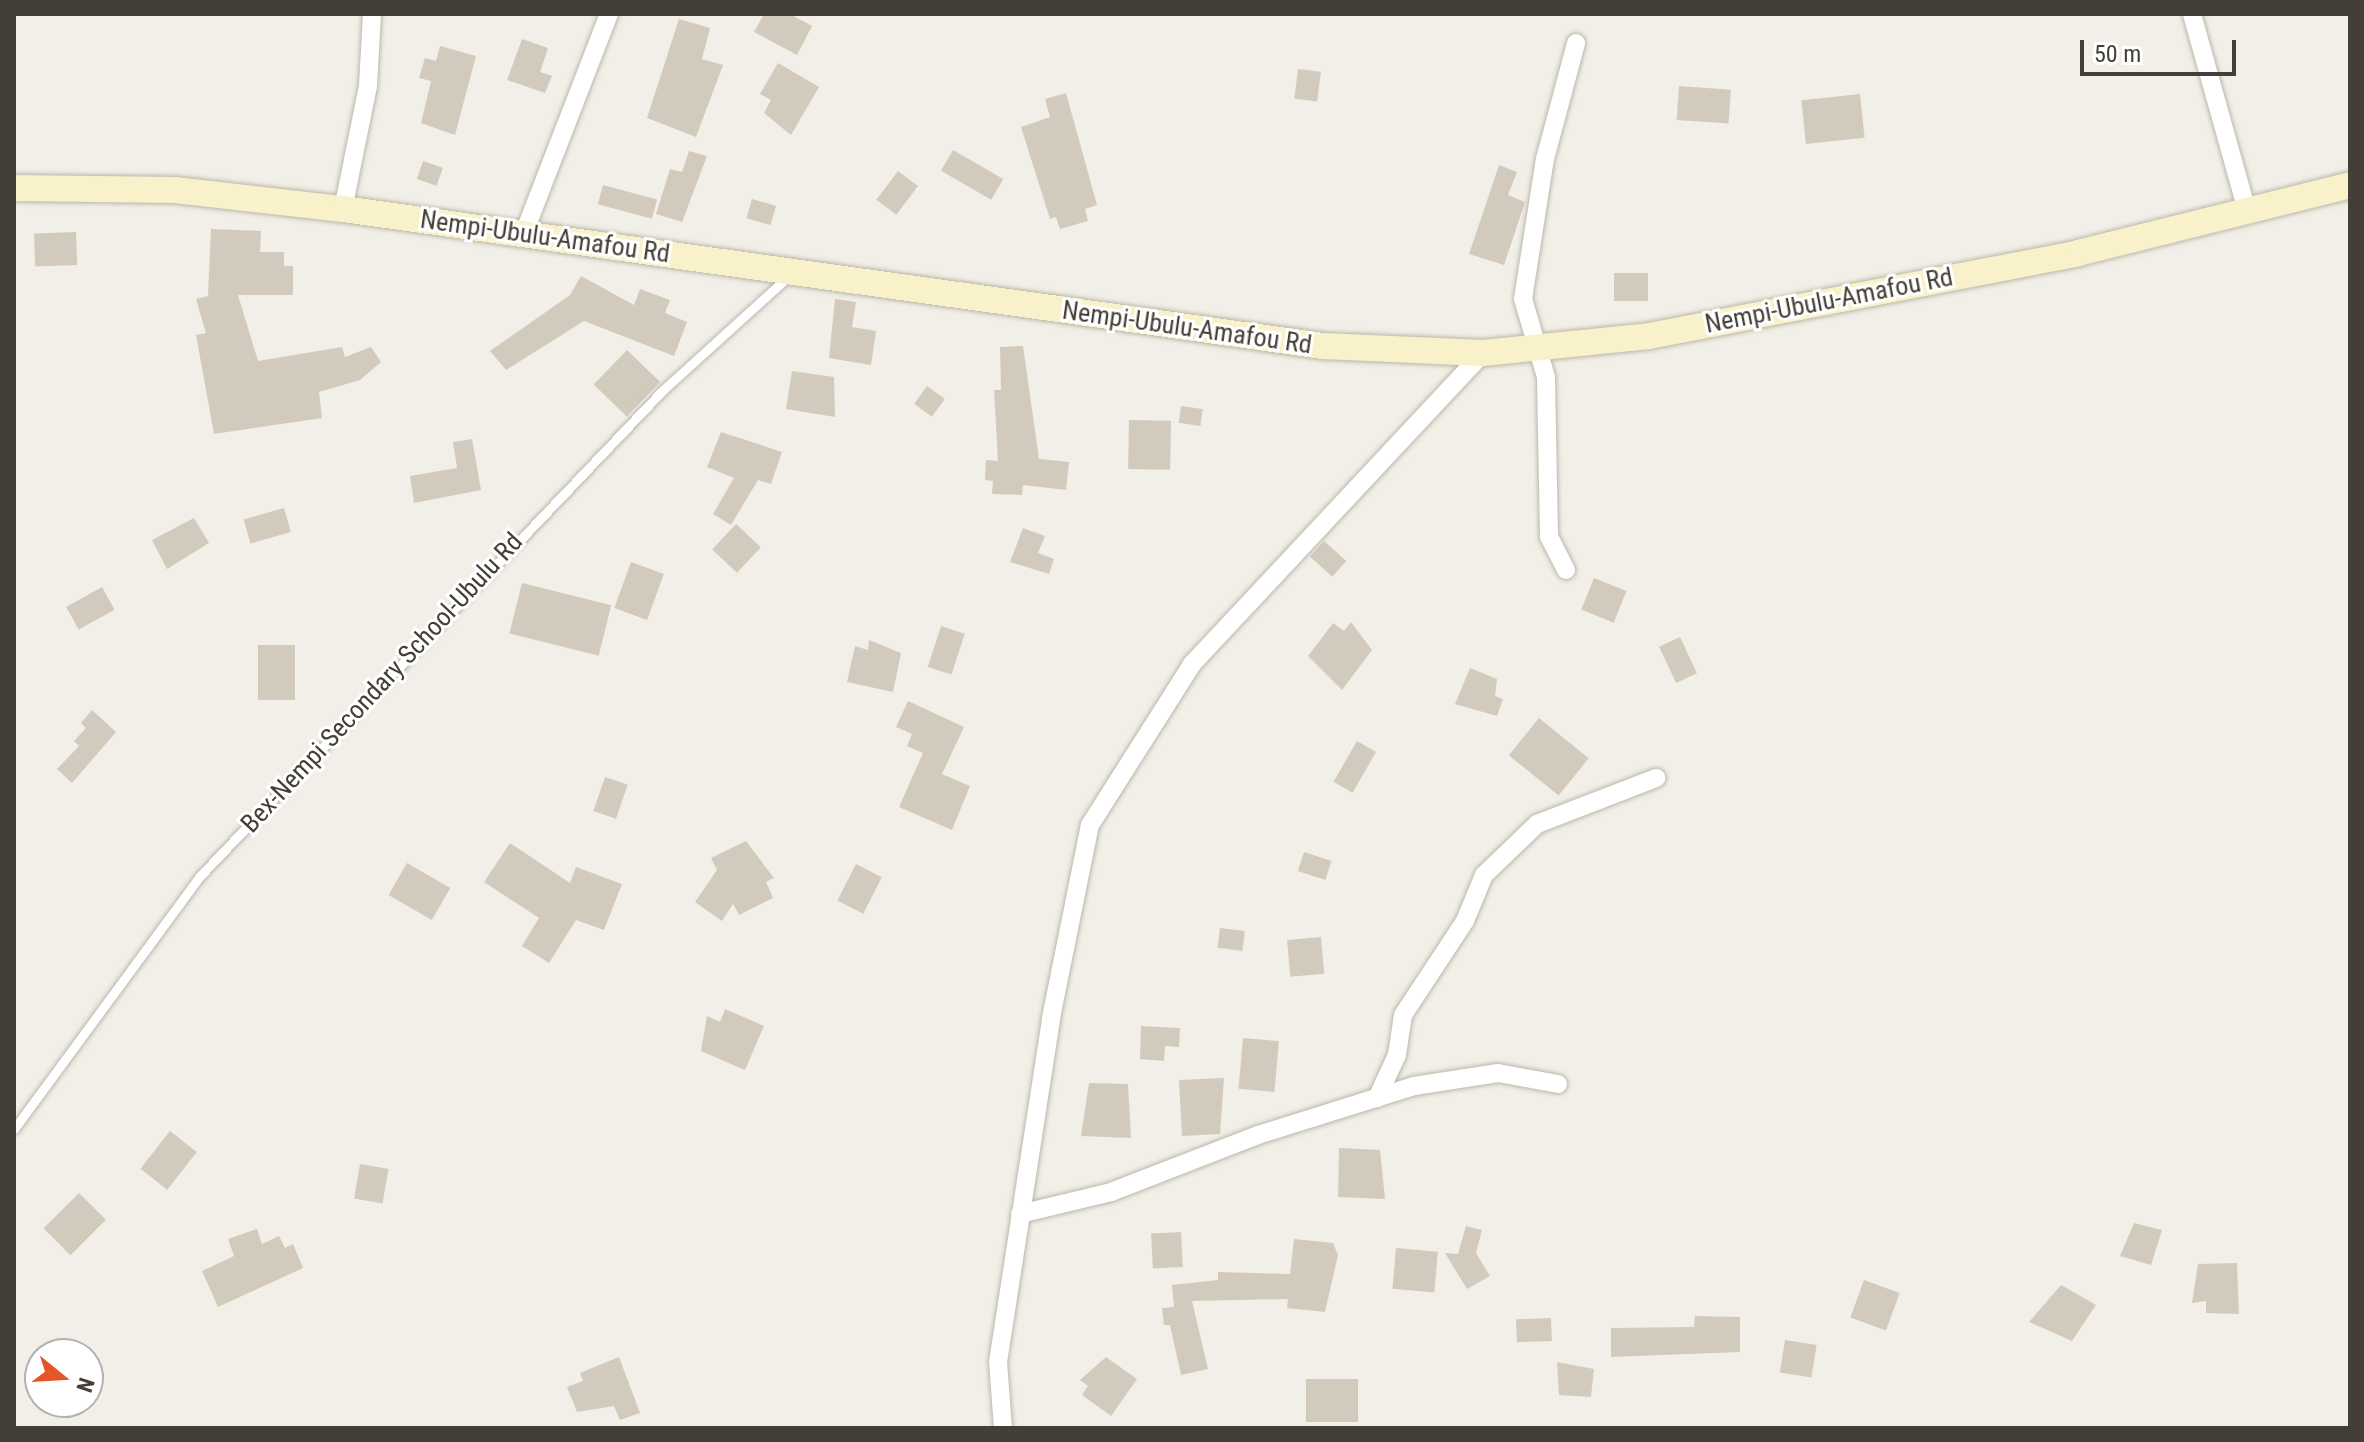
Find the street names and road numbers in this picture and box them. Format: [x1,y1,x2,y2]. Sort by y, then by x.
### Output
street label: Nempi-Ubulu-Amafou Rd [418,204,672,270]
street label: Nempi-Ubulu-Amafou Rd [1703,262,1955,340]
street label: Nempi-Ubulu-Amafou Rd [1060,295,1314,361]
street label: Bex-Nempi Secondary School-Ubulu Rd [235,527,529,839]

